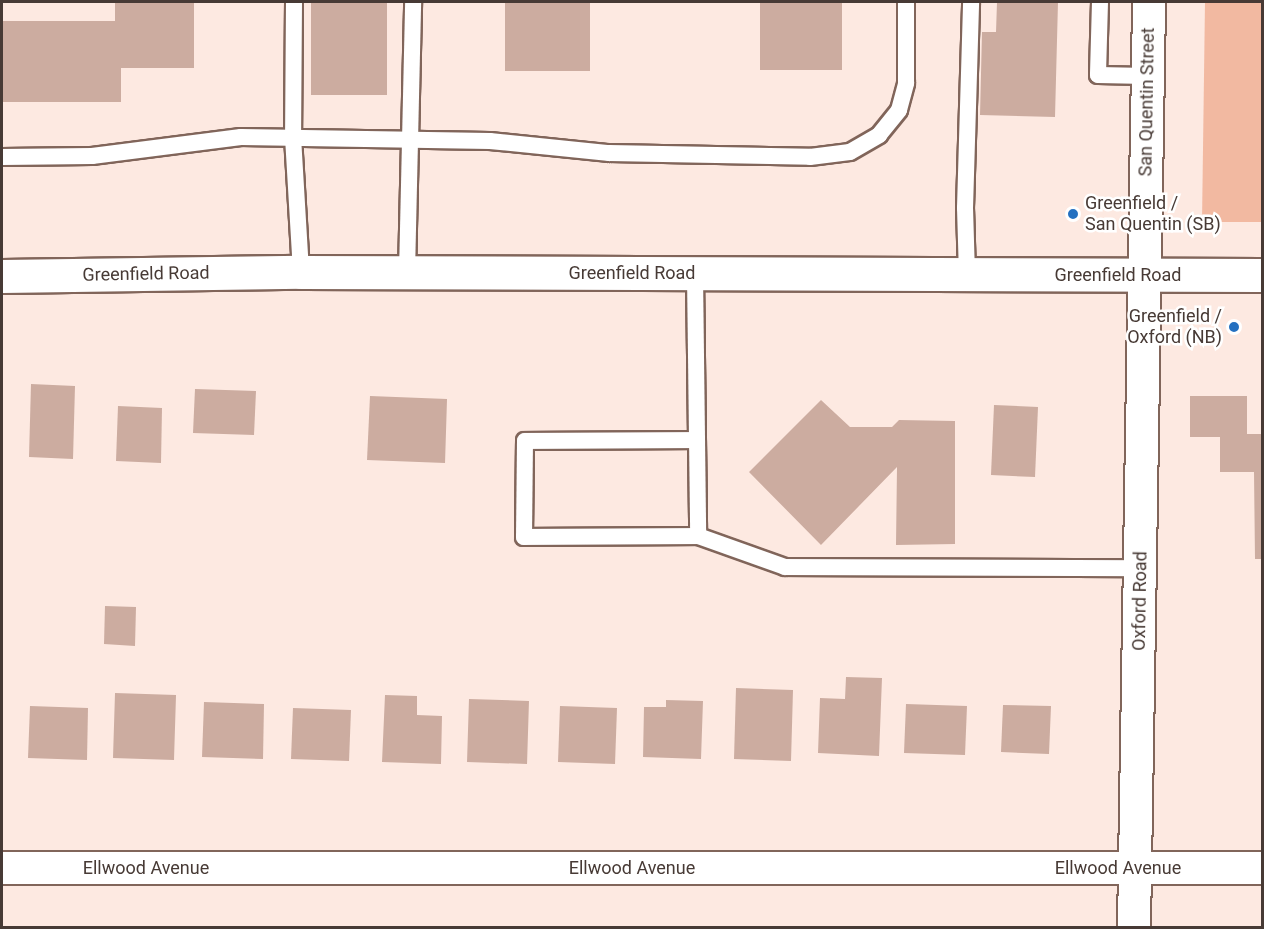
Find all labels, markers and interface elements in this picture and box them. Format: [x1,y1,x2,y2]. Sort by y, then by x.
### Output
street label: San Quentin Street [1135,27,1159,177]
place label: Greenfield / San Quentin (SB) [1085,193,1221,236]
marker: Greenfield / San Quentin (SB) [1066,207,1080,221]
street label: Greenfield Road [82,262,210,286]
street label: Greenfield Road [568,262,696,284]
street label: Greenfield Road [1054,264,1182,286]
place label: Greenfield / Oxford (NB) [1127,306,1222,348]
marker: Greenfield / Oxford (NB) [1227,320,1241,334]
street label: Oxford Road [1128,551,1152,651]
street label: Ellwood Avenue [83,857,209,879]
street label: Ellwood Avenue [569,857,695,879]
street label: Ellwood Avenue [1055,857,1181,879]

